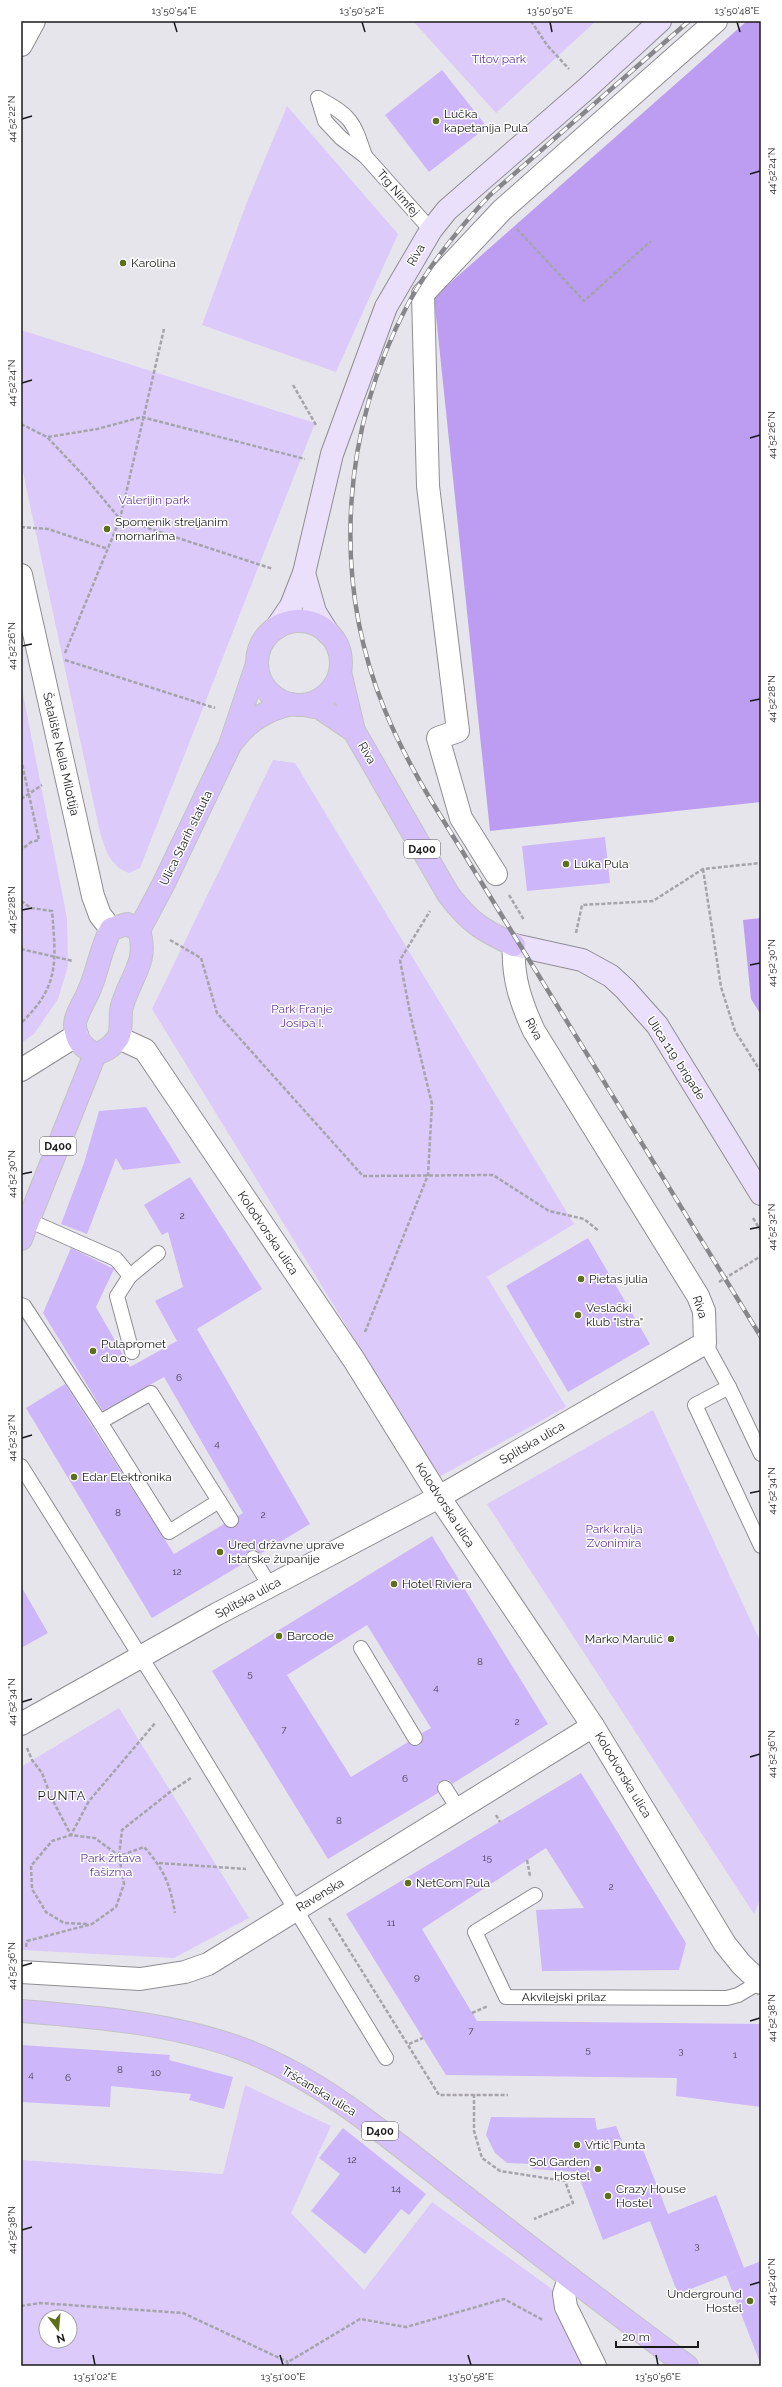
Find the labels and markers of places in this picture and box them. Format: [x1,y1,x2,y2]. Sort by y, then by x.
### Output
place label: Lučka kapetanija Pula [444,107,528,135]
marker: Lučka kapetanija Pula [431,116,441,126]
place label: Karolina [131,256,176,270]
marker: Karolina [118,258,128,268]
place label: Spomenik streljanim mornarima [115,515,228,543]
marker: Spomenik streljanim mornarima [102,524,112,534]
place label: Luka Pula [574,857,628,871]
marker: Luka Pula [561,859,571,869]
place label: Pietas julia [589,1272,648,1286]
marker: Pietas julia [576,1274,586,1284]
place label: Veslački klub "Istra" [586,1301,643,1329]
marker: Veslački klub "Istra" [573,1310,583,1320]
place label: Pulapromet d.o.o. [101,1337,166,1365]
marker: Pulapromet d.o.o. [88,1346,98,1356]
place label: Edar Elektronika [82,1470,172,1484]
marker: Edar Elektronika [69,1472,79,1482]
place label: Ured državne uprave Istarske županije [228,1538,344,1566]
marker: Ured državne uprave Istarske županije [215,1547,225,1557]
place label: Hotel Riviera [402,1577,472,1591]
marker: Hotel Riviera [389,1579,399,1589]
place label: Barcode [287,1629,334,1643]
marker: Barcode [274,1631,284,1641]
place label: Marko Marulić [585,1632,663,1646]
marker: Marko Marulić [666,1634,676,1644]
place label: NetCom Pula [416,1876,490,1890]
marker: NetCom Pula [403,1878,413,1888]
place label: Vrtić Punta [585,2138,645,2152]
marker: Vrtić Punta [572,2140,582,2150]
place label: Sol Garden Hostel [529,2155,591,2183]
marker: Sol Garden Hostel [593,2164,603,2174]
place label: Crazy House Hostel [616,2182,686,2210]
marker: Crazy House Hostel [603,2191,613,2201]
place label: Underground Hostel [667,2287,743,2315]
marker: Underground Hostel [745,2296,755,2306]

